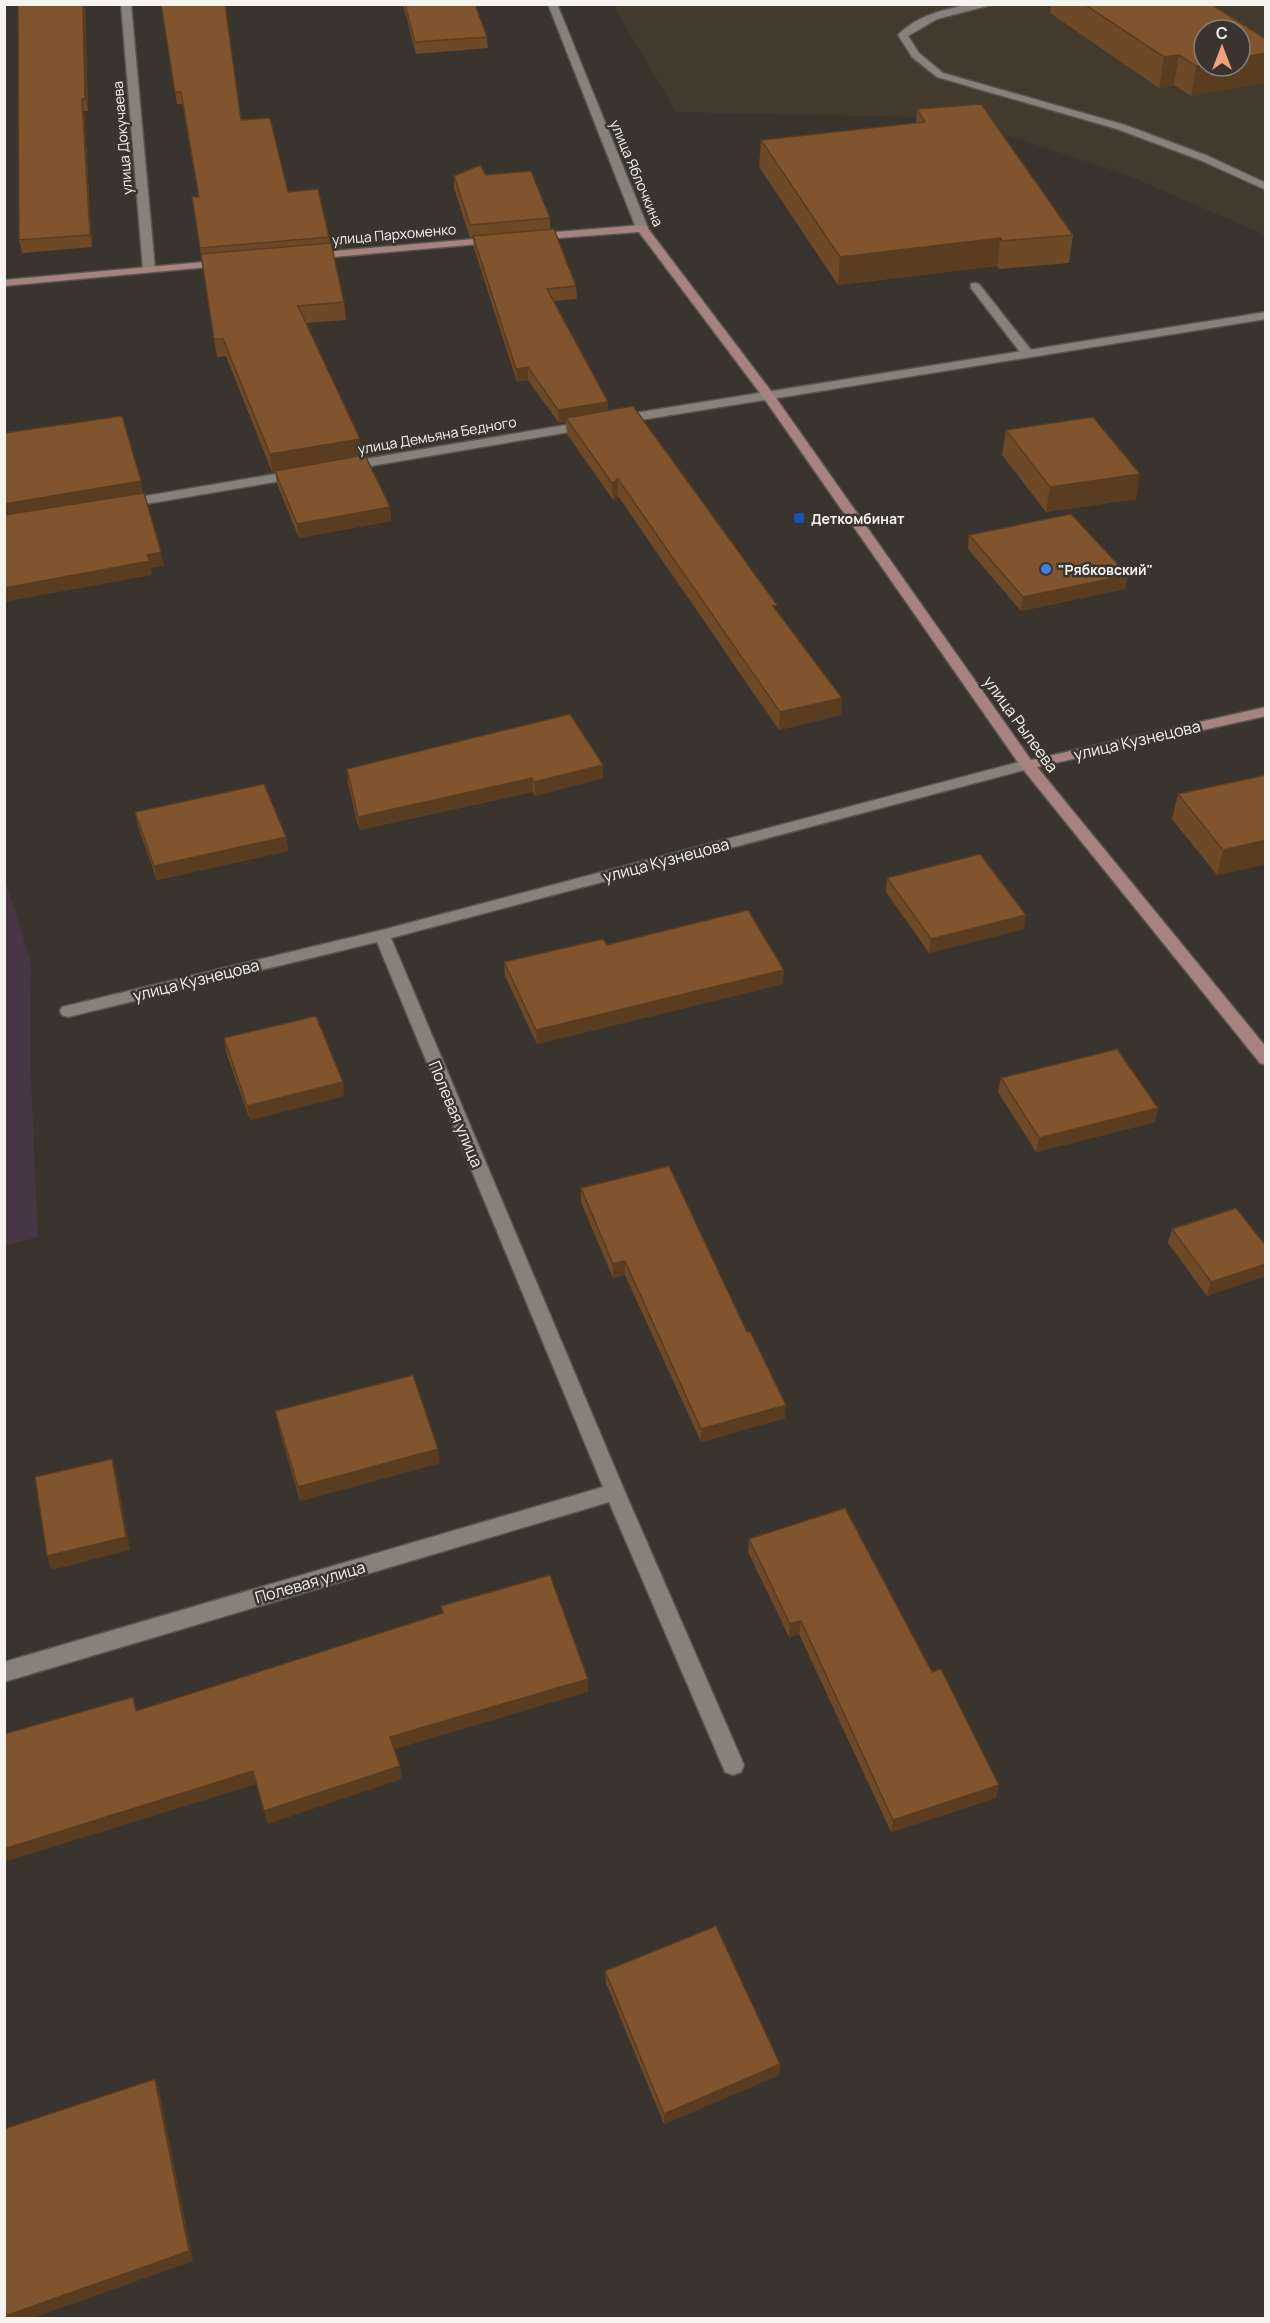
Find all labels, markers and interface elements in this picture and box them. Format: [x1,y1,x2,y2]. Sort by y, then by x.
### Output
north arrow [1192,18,1252,78]
text: С [1216,22,1228,44]
street label: улица Докучаева [108,80,136,196]
street label: улица Яблочкина [606,117,668,229]
street label: улица Пархоменко [331,219,457,249]
street label: улица Демьяна Бедного [356,412,518,458]
place label: Деткомбинат [811,509,905,528]
marker: Деткомбинат [792,511,806,525]
place label: "Рябковский" [1058,560,1153,579]
marker: "Рябковский" [1039,562,1053,576]
street label: улица Рылеева [979,671,1063,777]
street label: улица Кузнецова [1072,715,1202,765]
street label: улица Кузнецова [601,833,731,887]
street label: улица Кузнецова [131,954,261,1006]
street label: Полевая улица [424,1057,488,1171]
street label: Полевая улица [252,1556,368,1608]

